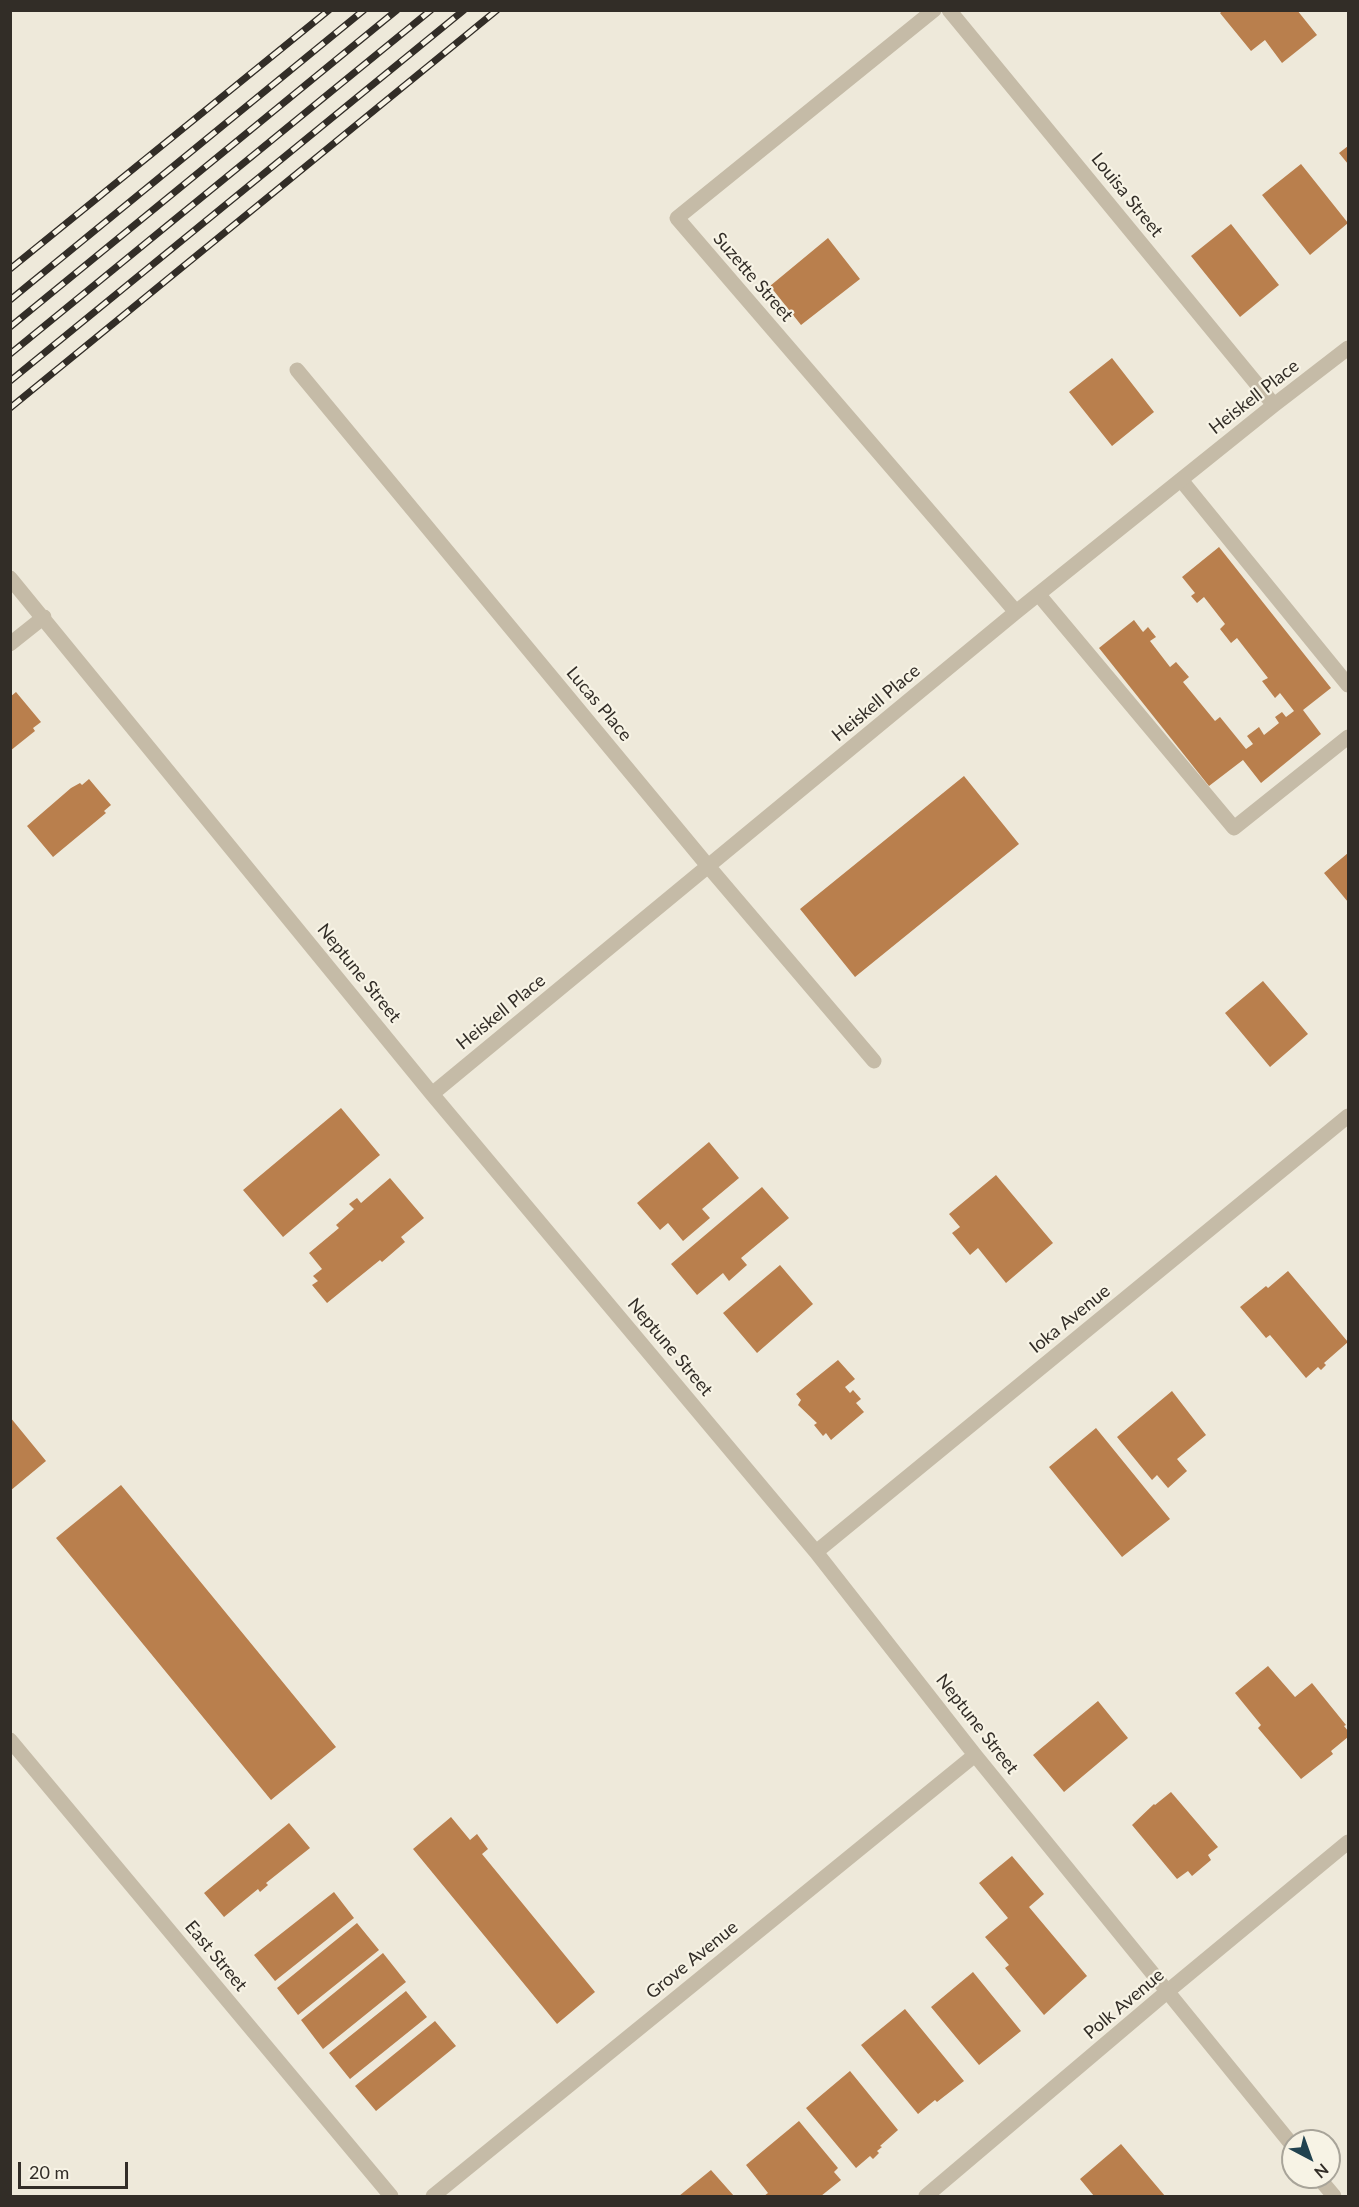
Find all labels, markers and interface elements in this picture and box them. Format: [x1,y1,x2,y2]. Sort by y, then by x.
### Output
street label: Louisa Street [1087,149,1167,241]
street label: Suzette Street [709,228,797,326]
street label: Heiskell Place [1205,355,1303,439]
street label: Heiskell Place [828,660,924,746]
street label: Lucas Place [562,662,636,746]
street label: Neptune Street [313,919,405,1027]
street label: Heiskell Place [452,970,550,1054]
street label: Ioka Avenue [1025,1280,1115,1358]
street label: Neptune Street [623,1294,717,1400]
street label: Neptune Street [931,1670,1023,1778]
street label: East Street [180,1916,252,1996]
street label: Grove Avenue [642,1916,742,2004]
street label: Polk Avenue [1079,1964,1169,2044]
north arrow [1281,2129,1341,2189]
scale bar [21,2150,130,2188]
text: N [1311,2160,1333,2183]
text: 20 m [29,2161,69,2183]

